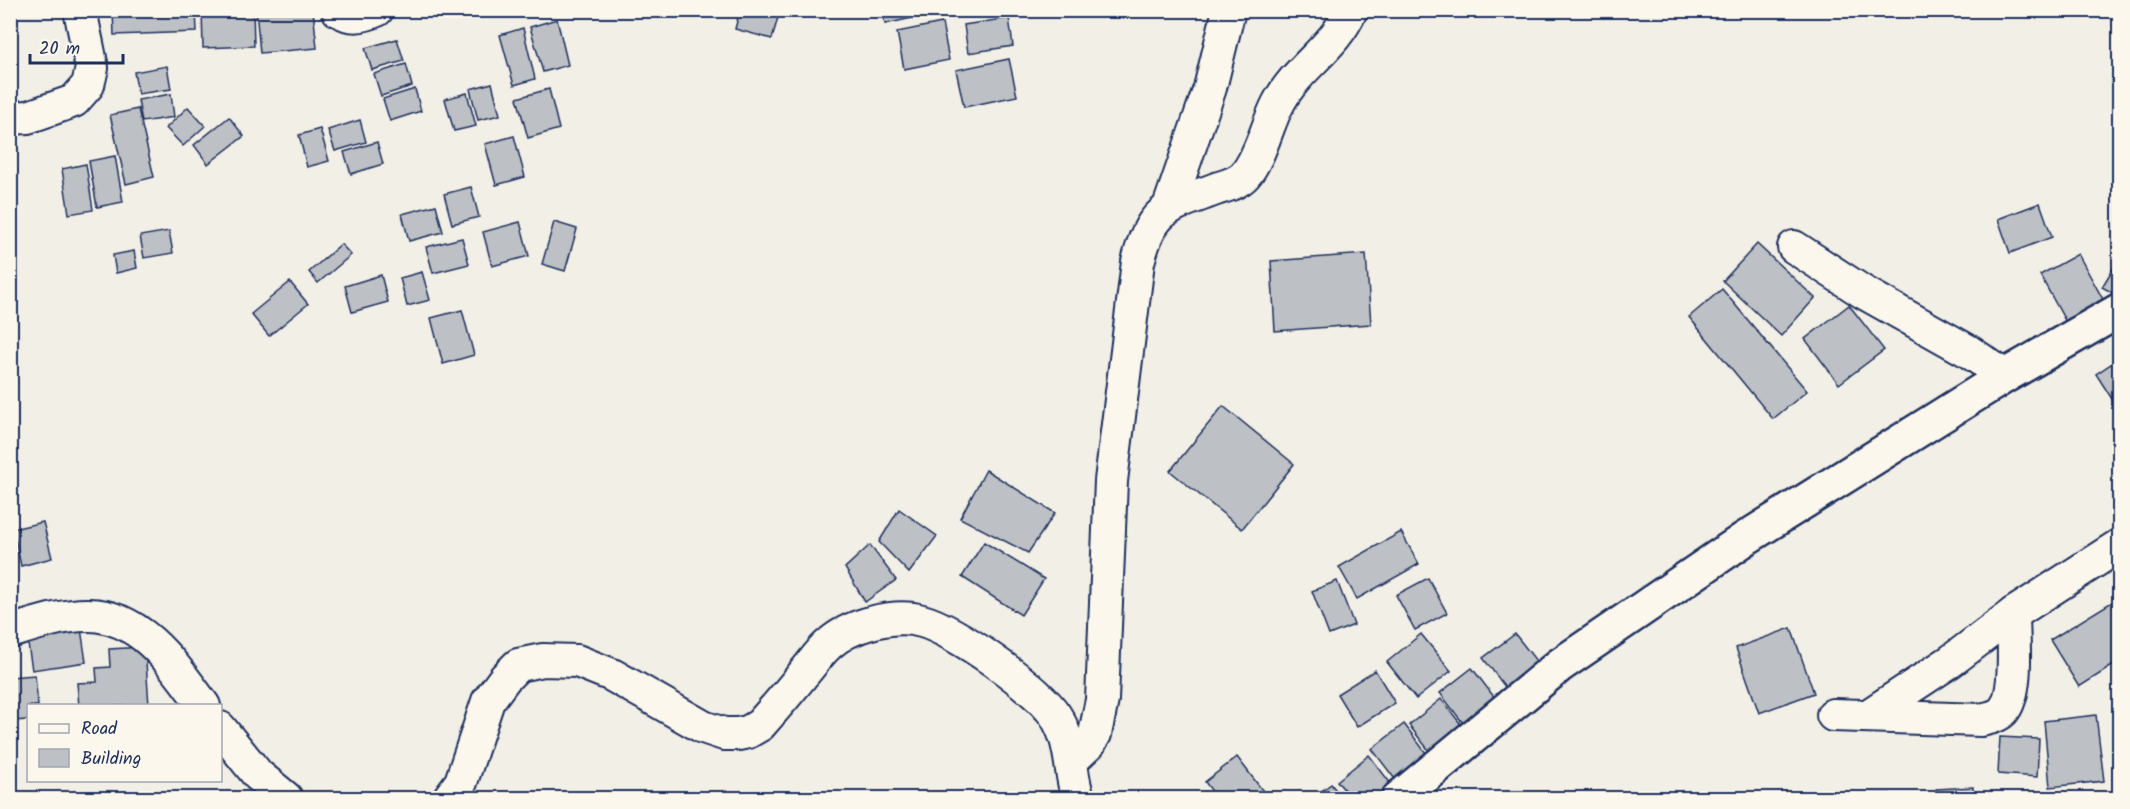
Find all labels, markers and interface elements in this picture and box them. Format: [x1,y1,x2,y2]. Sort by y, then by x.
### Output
scale bar [30,27,123,65]
text: 20 m [39,35,80,64]
legend [27,704,222,782]
text: Road [81,715,118,744]
text: Building [81,745,141,774]

